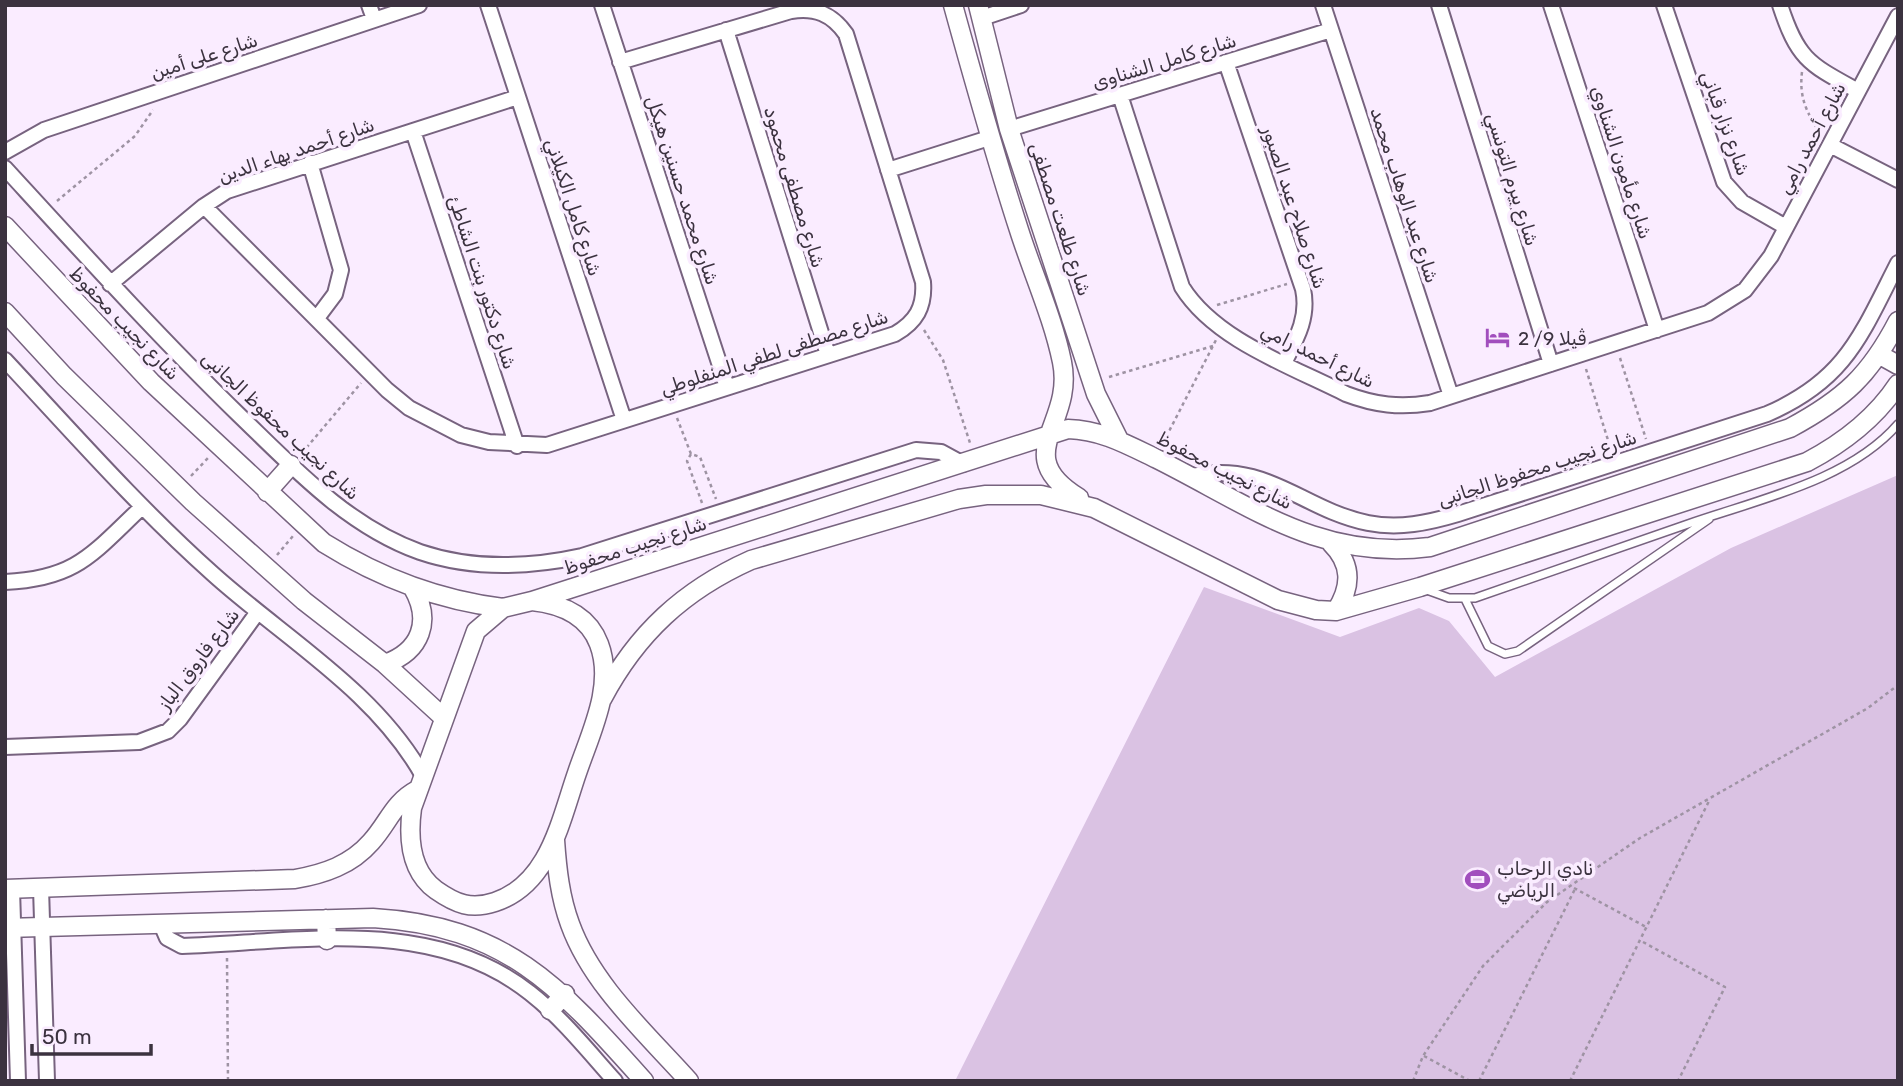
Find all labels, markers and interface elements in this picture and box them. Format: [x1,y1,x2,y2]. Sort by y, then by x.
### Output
street label: شارع على أمين [148,28,261,87]
street label: شارع كامل الشناوى [1089,29,1240,96]
street label: شارع نزار قباني [1693,68,1755,180]
street label: شارع أحمد رامي [1772,78,1853,200]
street label: شارع مأمون الشناوي [1584,83,1657,242]
street label: شارع محمد حسنين هيكل [639,93,724,288]
street label: شارع مصطفى محمود [757,104,830,271]
street label: شارع عبد الوهاب محمد [1363,104,1444,286]
street label: شارع بيرم التونسي [1478,110,1544,249]
street label: شارع أحمد بهاء الدين [215,113,378,190]
street label: شارع صلاح عبد الصبور [1255,122,1332,292]
street label: شارع كامل الكيلاني [538,135,607,280]
street label: شارع طلعت مصطفى [1023,140,1096,299]
street label: شارع دكتور بنت الشاطئ [442,192,521,373]
street label: شارع نجيب محفوظ [63,262,185,386]
street label: شارع مصطفى لطفي المنفلوطي [657,305,892,403]
street label: شارع أحمد رامي [1256,318,1378,396]
hotel icon: ڤيلا 9/ 2 [1484,324,1512,352]
place label: ڤيلا 9/ 2 [1518,327,1586,350]
street label: شارع نجيب محفوظ الجانبى [195,346,365,506]
street label: شارع نجيب محفوظ الجانبى [1435,425,1640,513]
street label: شارع نجيب محفوظ [1152,426,1296,516]
street label: شارع نجيب محفوظ [561,512,710,581]
street label: شارع فاروق الباز [152,604,246,717]
place label: نادي الرحاب الرياضي [1497,857,1593,905]
sports icon: نادي الرحاب الرياضي [1463,865,1491,893]
scale bar [32,1012,150,1056]
text: 50 m [42,1024,92,1049]

